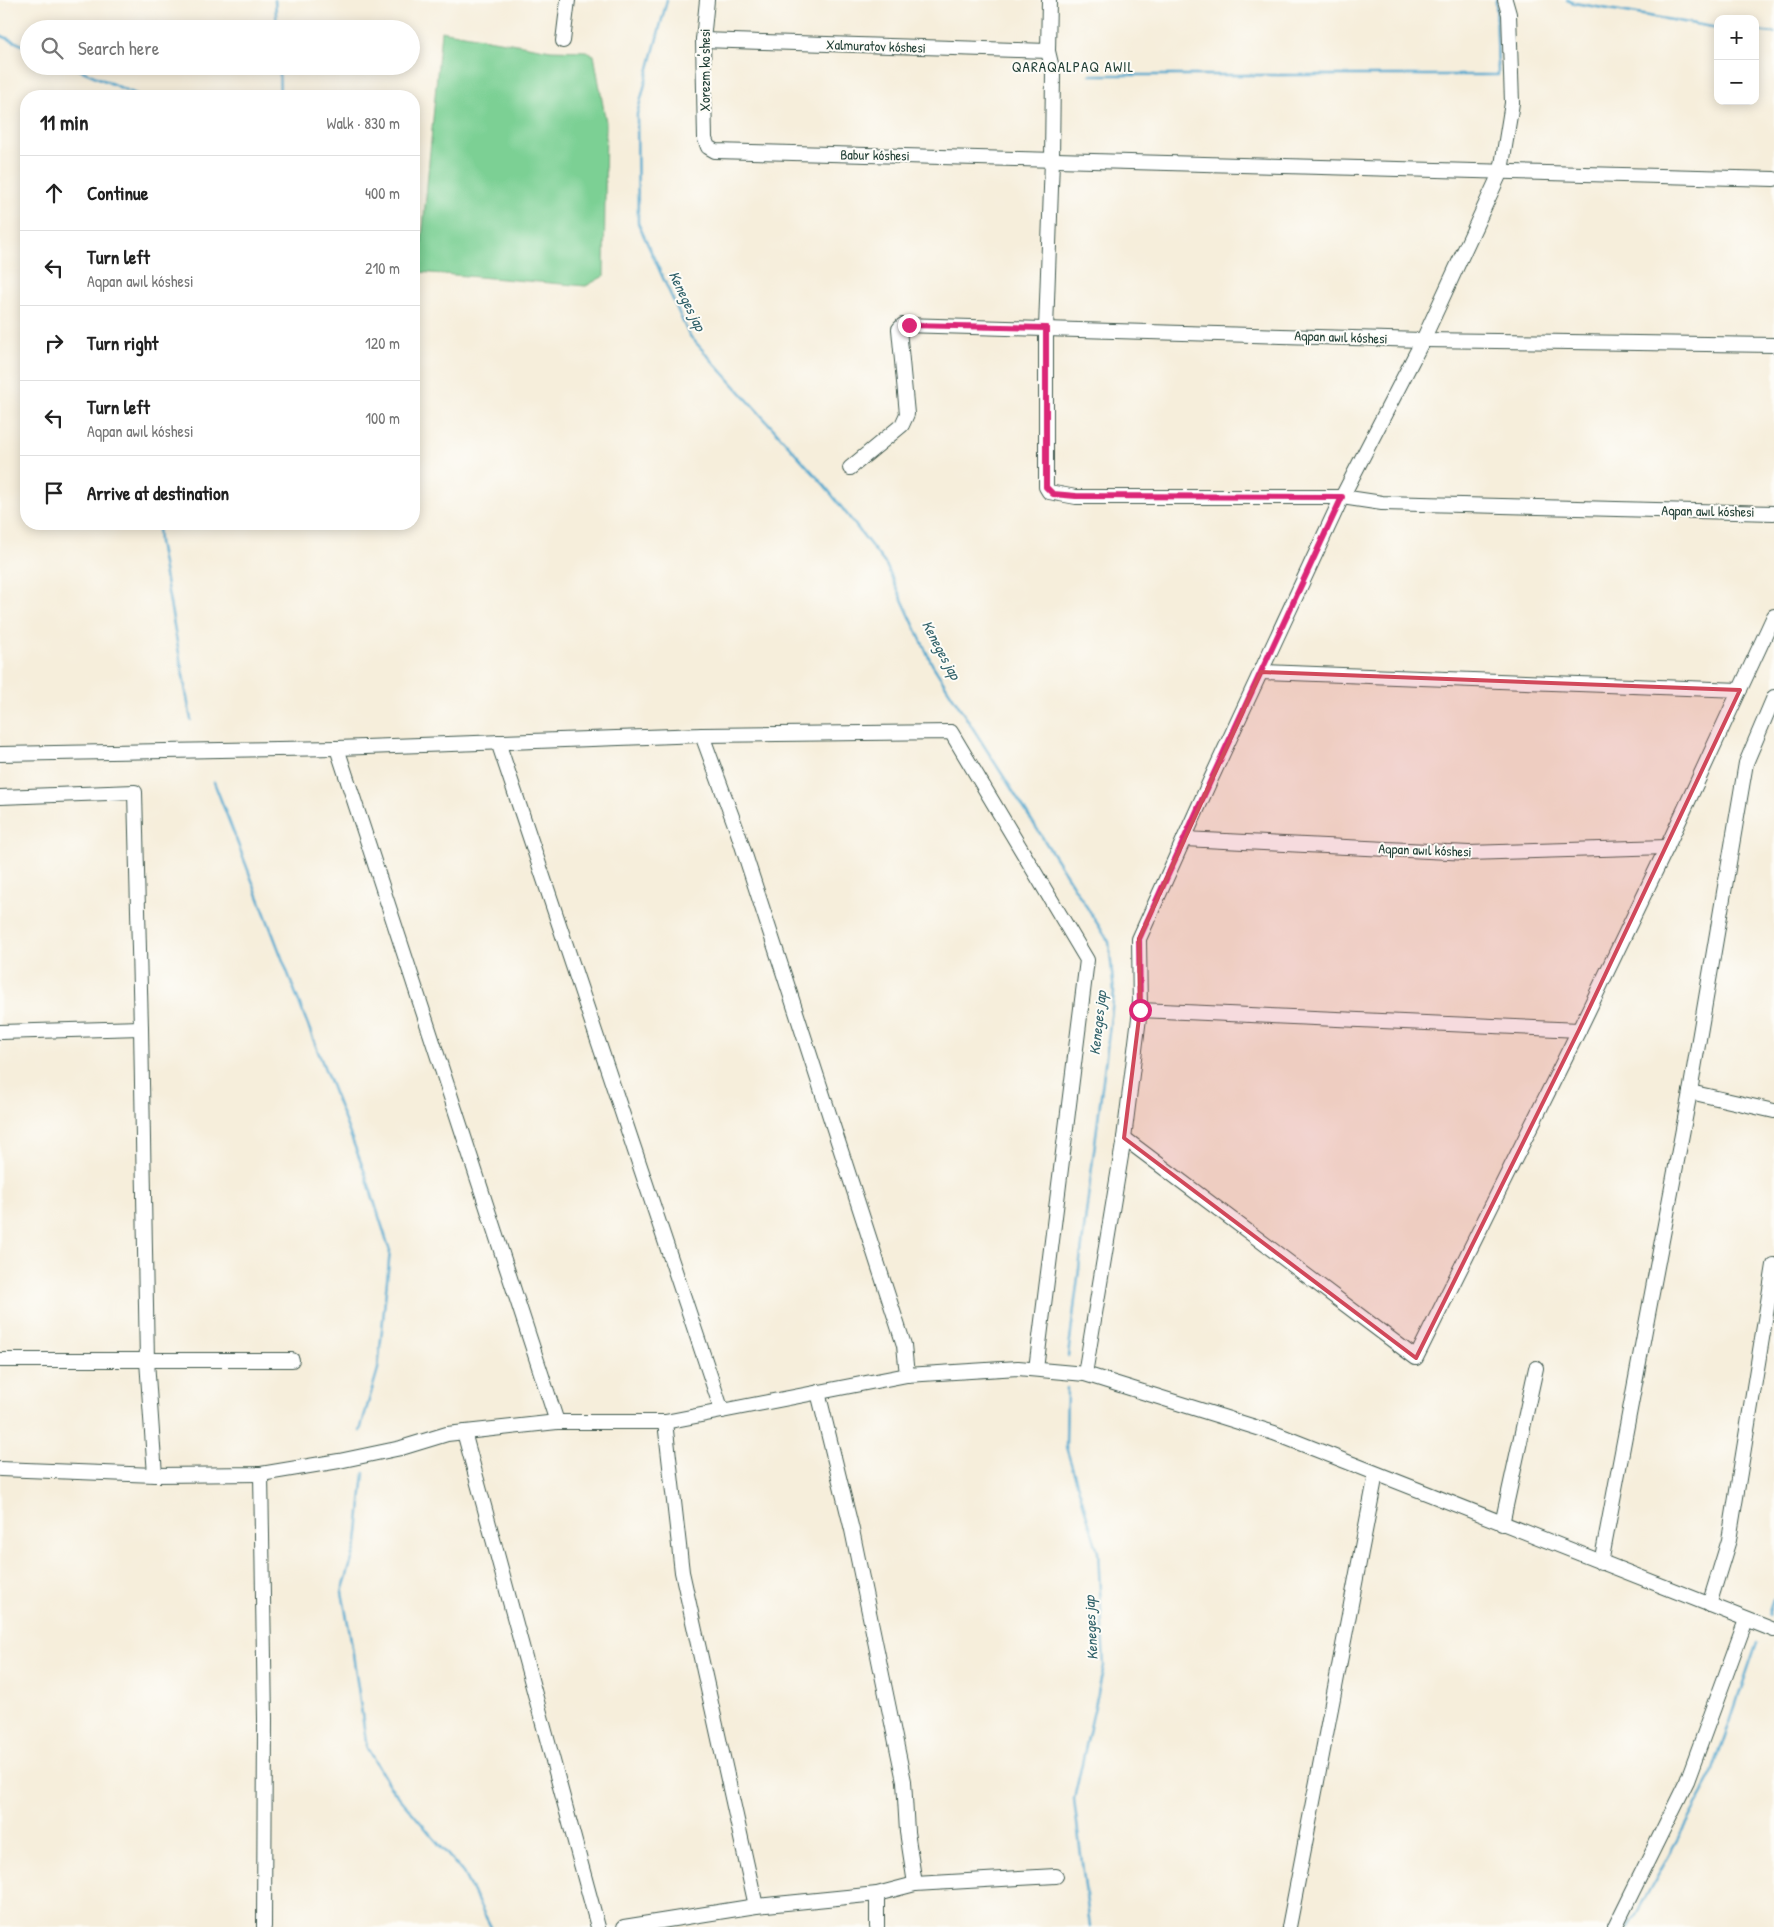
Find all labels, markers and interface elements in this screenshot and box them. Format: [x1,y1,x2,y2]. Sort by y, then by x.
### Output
map controls [1714,15,1759,105]
button: + [1714,15,1759,60]
search box [20,20,420,75]
street label: Xorezm ko'shesi [695,29,714,111]
icon: search [38,34,66,62]
street label: Xalmuratov kóshesi [826,34,926,57]
text: Search here [78,35,159,61]
district label: QARAQALPAQ AWIL [1012,56,1134,77]
button: − [1714,60,1759,105]
text: 11 min [40,108,89,137]
text: Walk · 830 m [327,112,400,134]
street label: Babur kóshesi [840,144,910,165]
icon: ahead [40,179,68,207]
text: Continue [87,180,148,206]
text: 400 m [365,182,400,204]
text: Turn left [87,244,150,270]
icon: left [40,254,68,282]
text: 210 m [365,257,400,279]
water label: Keneges jap [664,267,712,336]
text: Aqpan awıl kóshesi [87,270,194,292]
route end [898,314,921,337]
street label: Aqpan awıl kóshesi [1294,325,1388,349]
icon: right [40,329,68,357]
text: Turn right [87,330,158,356]
text: 120 m [365,332,400,354]
text: Turn left [87,394,150,420]
icon: left [40,404,68,432]
text: 100 m [365,407,400,429]
text: Aqpan awıl kóshesi [87,420,194,442]
icon: arrive [40,479,68,507]
text: Arrive at destination [87,480,229,506]
street label: Aqpan awıl kóshesi [1661,500,1755,522]
water label: Keneges jap [917,616,967,684]
street label: Aqpan awıl kóshesi [1378,838,1472,862]
water label: Keneges jap [1084,988,1111,1056]
route start [1129,999,1152,1022]
water label: Keneges jap [1078,1594,1103,1661]

